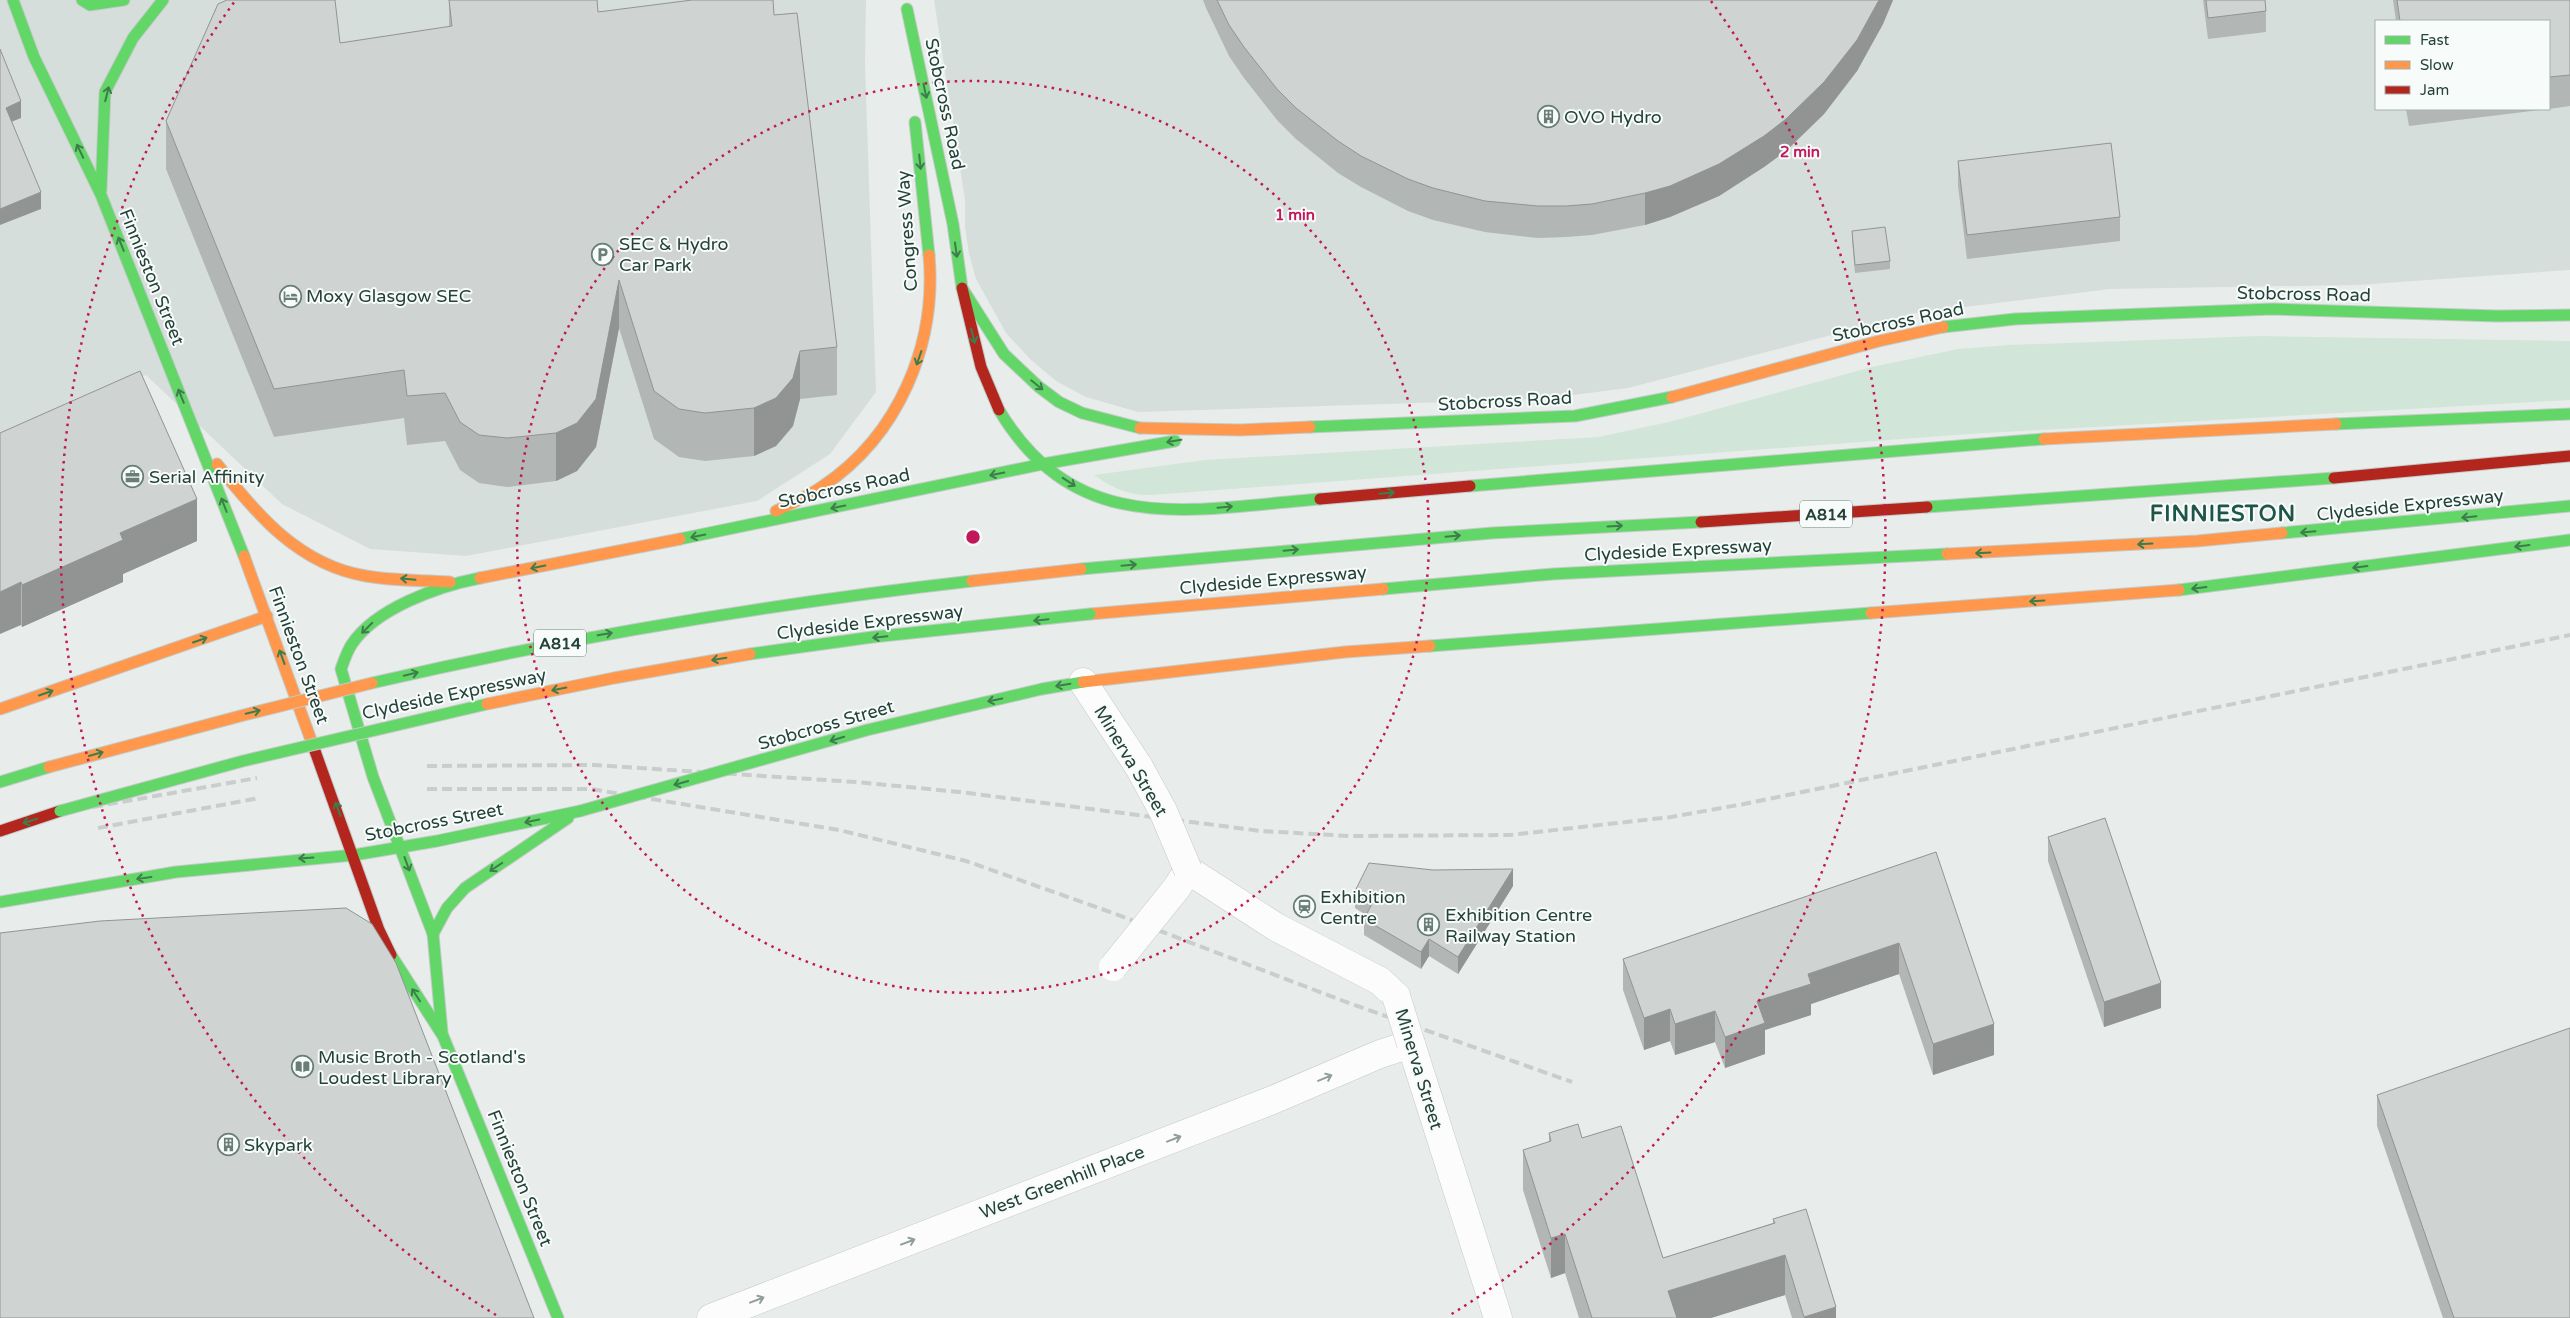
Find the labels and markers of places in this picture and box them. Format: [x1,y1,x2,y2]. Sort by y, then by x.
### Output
building icon: OVO Hydro [1536,105,1560,129]
place label: OVO Hydro [1564,106,1662,128]
place label: SEC & Hydro Car Park [619,233,728,276]
parking icon: SEC & Hydro Car Park [591,242,615,266]
hotel icon: Moxy Glasgow SEC [278,284,302,308]
place label: Moxy Glasgow SEC [306,285,471,307]
office icon: Serial Affinity [121,465,145,489]
place label: Serial Affinity [149,466,265,488]
centre of rings [964,528,982,546]
place label: Exhibition Centre [1320,886,1406,929]
station icon: Exhibition Centre [1292,895,1316,919]
place label: Exhibition Centre Railway Station [1445,904,1592,947]
building icon: Exhibition Centre Railway Station [1417,913,1441,937]
place label: Music Broth - Scotland's Loudest Library [318,1046,526,1089]
library icon: Music Broth - Scotland's Loudest Library [290,1055,314,1079]
building icon: Skypark [216,1133,240,1157]
place label: Skypark [244,1134,313,1156]

